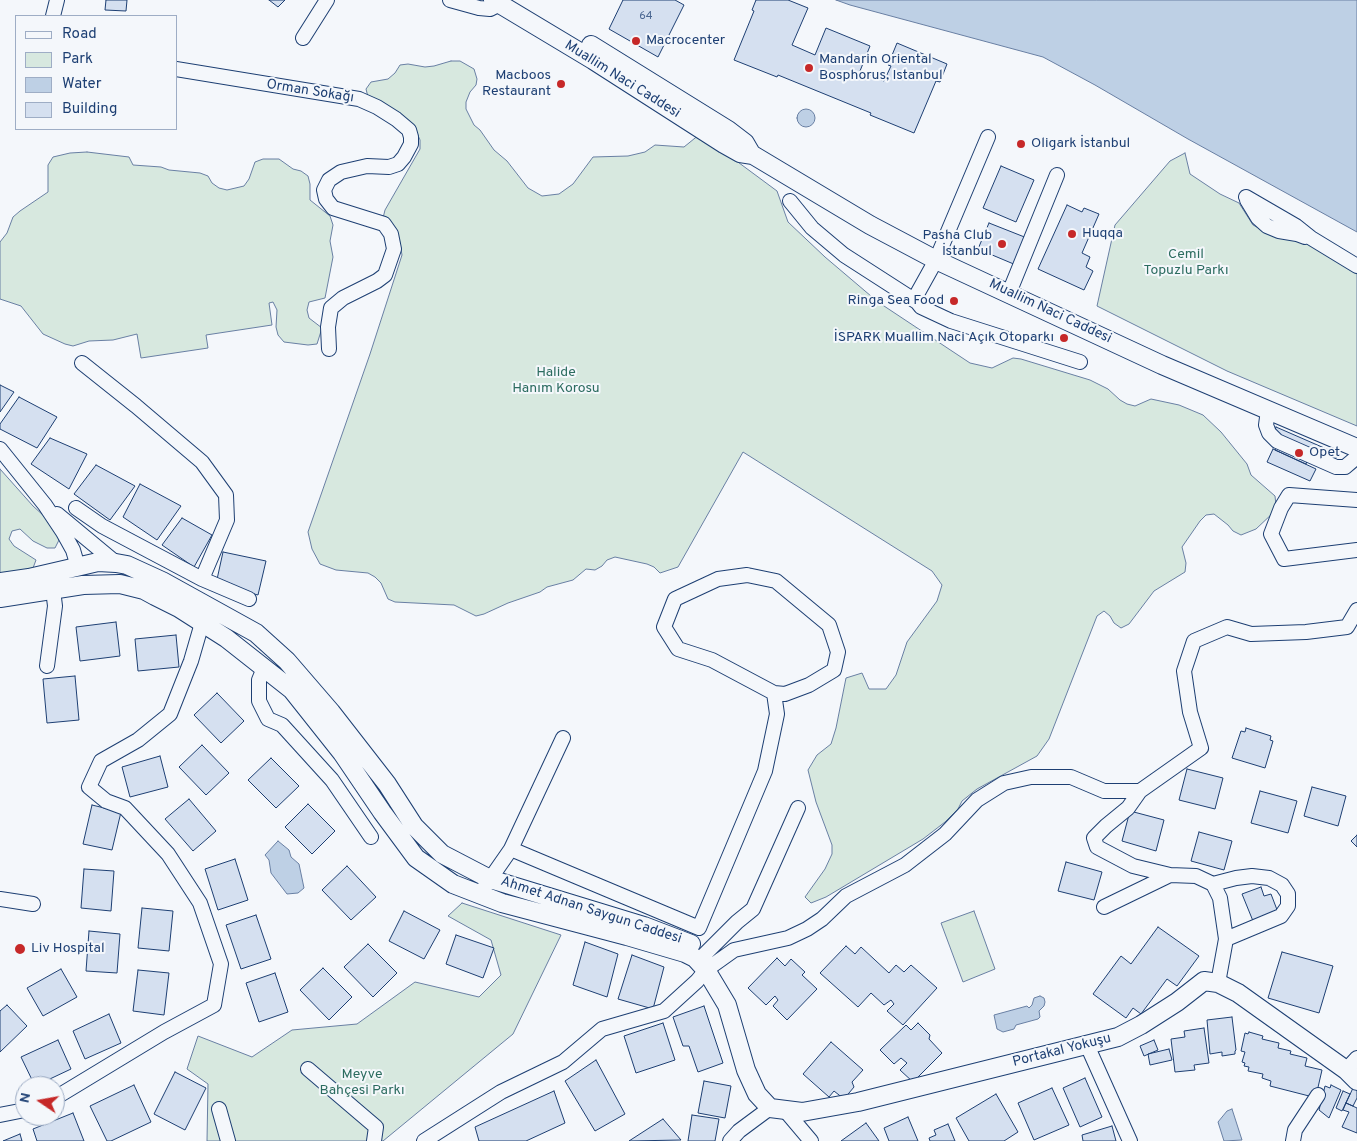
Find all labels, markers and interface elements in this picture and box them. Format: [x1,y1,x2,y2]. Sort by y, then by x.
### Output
house number: 64 [639,10,653,24]
legend [15,15,178,130]
text: Road [62,25,97,44]
place label: Macrocenter [646,33,725,49]
marker: Macrocenter [630,35,642,47]
street label: Muallim Naci Caddesi [561,38,683,122]
text: Park [62,50,93,69]
place label: Mandarin Oriental Bosphorus, Istanbul [819,52,943,84]
marker: Mandarin Oriental Bosphorus, Istanbul [803,62,815,74]
place label: Macboos Restaurant [482,68,551,100]
text: Water [62,75,101,94]
street label: Orman Sokağı [265,77,355,107]
marker: Macboos Restaurant [555,78,567,90]
text: Building [62,100,117,119]
place label: Oligark İstanbul [1031,136,1130,152]
marker: Oligark İstanbul [1015,138,1027,150]
place label: Huqqa [1082,226,1123,242]
place label: Pasha Club İstanbul [922,228,992,260]
marker: Huqqa [1066,228,1078,240]
marker: Pasha Club İstanbul [996,238,1008,250]
park label: Cemil Topuzlu Parkı [1144,247,1228,280]
street label: Muallim Naci Caddesi [986,276,1114,348]
place label: Ringa Sea Food [847,293,944,309]
marker: Ringa Sea Food [948,295,960,307]
place label: İSPARK Muallim Naci Açık Otoparkı [834,330,1054,346]
marker: İSPARK Muallim Naci Açık Otoparkı [1058,332,1070,344]
park label: Halide Hanım Korosu [512,365,600,398]
place label: Opet [1309,445,1340,461]
marker: Opet [1293,447,1305,459]
street label: Ahmet Adnan Saygun Caddesi [498,874,684,948]
place label: Liv Hospital [31,941,105,957]
marker: Liv Hospital [13,942,27,956]
street label: Portakal Yokuşu [1011,1031,1113,1071]
park label: Meyve Bahçesi Parkı [319,1067,405,1100]
north arrow [15,1076,65,1126]
text: N [16,1091,35,1105]

